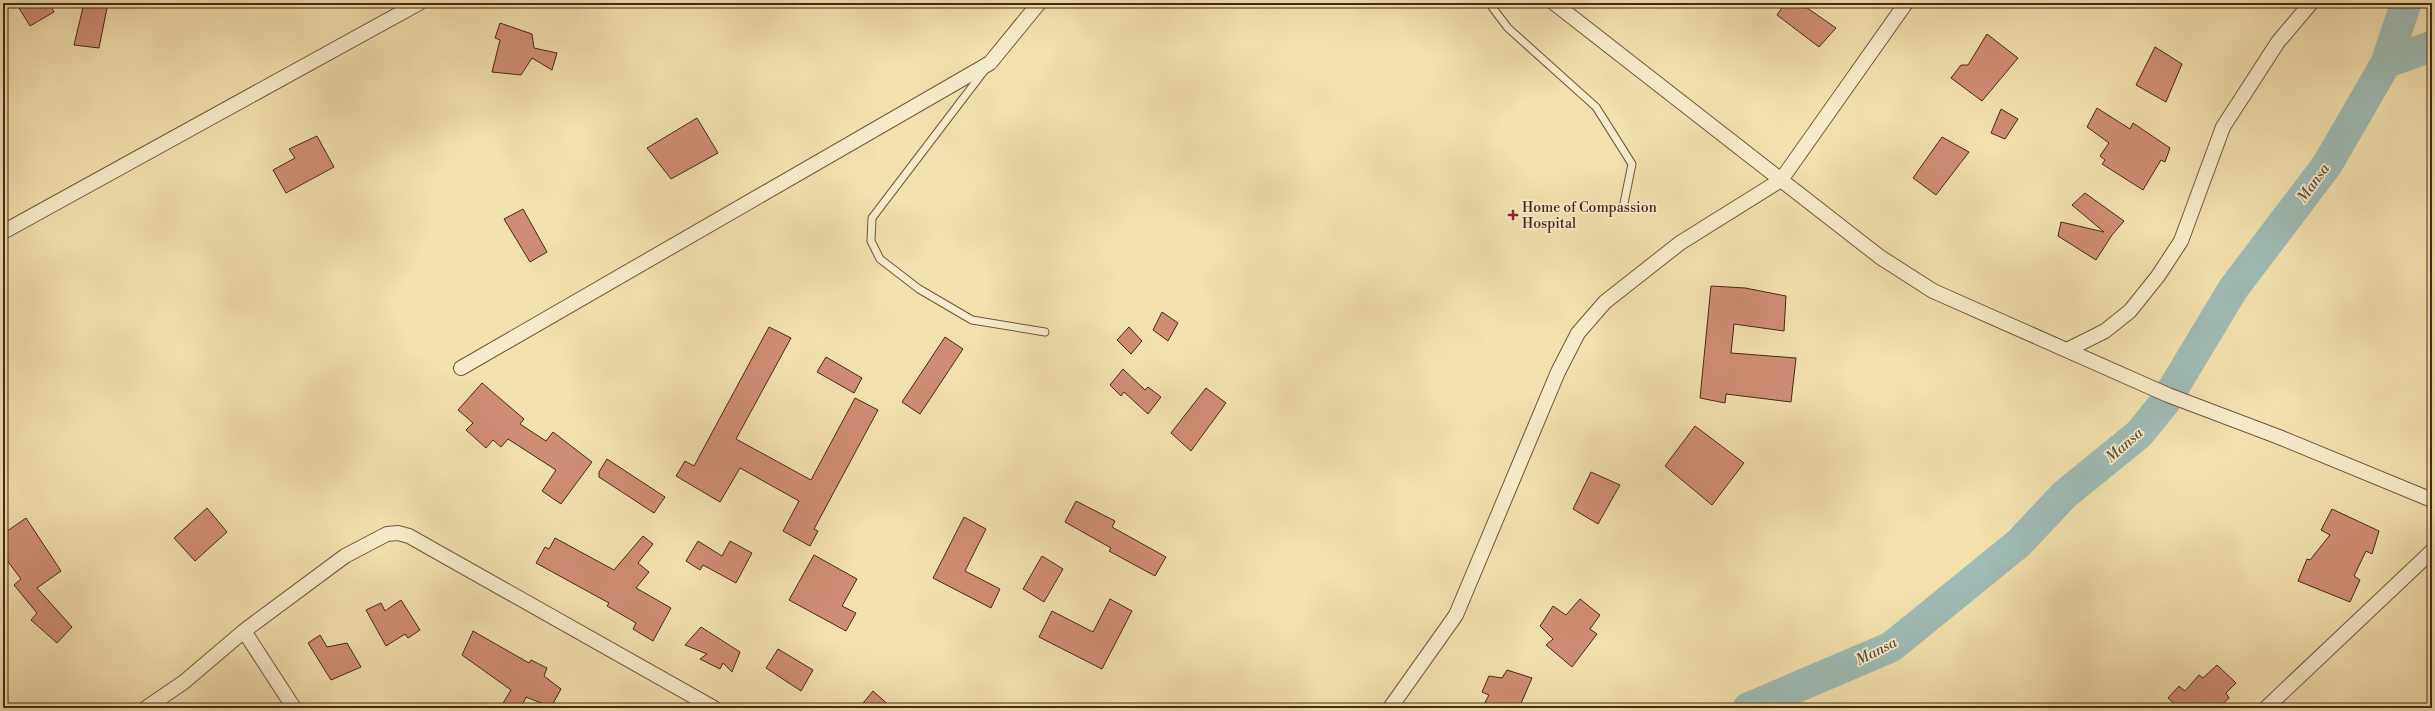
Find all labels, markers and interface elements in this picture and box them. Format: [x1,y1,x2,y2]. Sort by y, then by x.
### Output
water label: Mansa [2293,159,2334,207]
place label: Home of Compassion Hospital [1522,199,1658,233]
marker: Home of Compassion Hospital [1507,209,1519,221]
water label: Mansa [2102,423,2148,467]
water label: Mansa [1852,633,1901,670]

